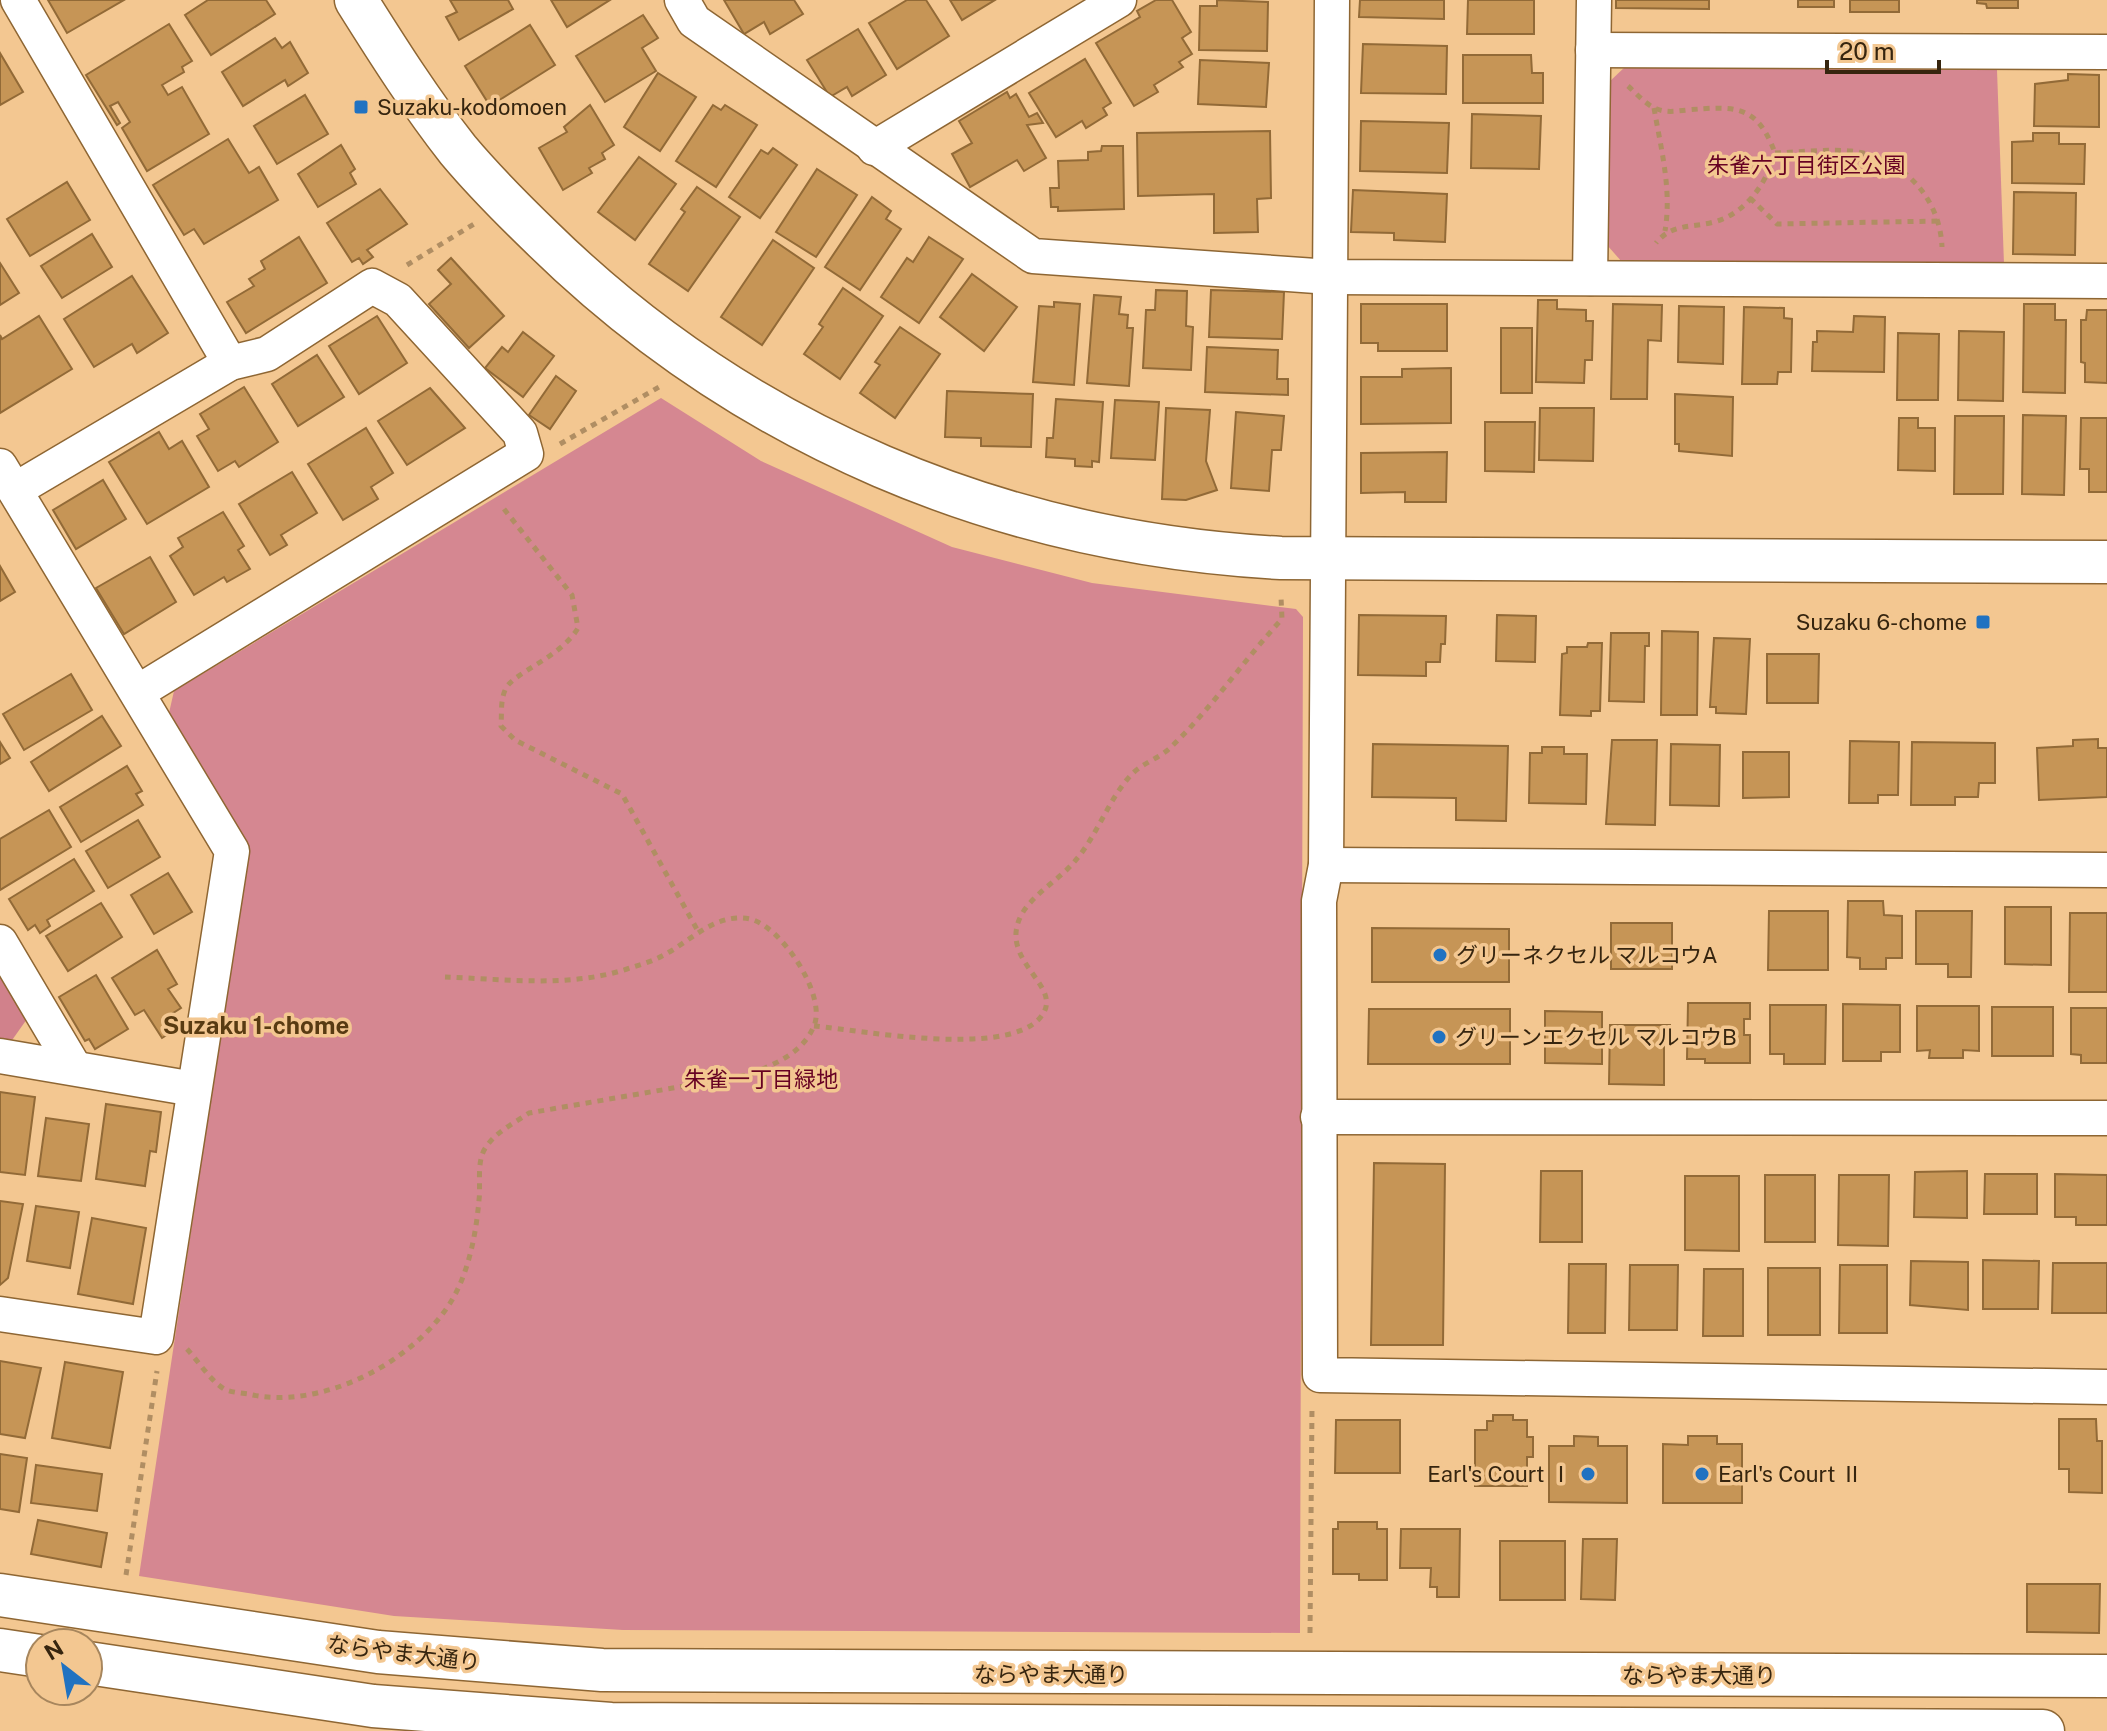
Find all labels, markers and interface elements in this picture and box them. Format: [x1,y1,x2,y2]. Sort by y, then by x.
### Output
scale bar [1827,24,1939,74]
text: 20 m [1839,37,1895,65]
place label: Suzaku-kodomoen [377,94,567,120]
marker: Suzaku-kodomoen [352,98,370,116]
park label: 朱雀六丁目街区公園 [1707,152,1905,178]
place label: Suzaku 6-chome [1796,609,1967,635]
marker: Suzaku 6-chome [1974,613,1992,631]
place label: グリーネクセル マルコウA [1456,942,1718,968]
marker: グリーネクセル マルコウA [1431,946,1449,964]
district label: Suzaku 1-chome [163,1011,349,1039]
place label: グリーンエクセル マルコウB [1455,1024,1737,1050]
marker: グリーンエクセル マルコウB [1430,1028,1448,1046]
park label: 朱雀一丁目緑地 [684,1066,838,1092]
place label: Earl's Court Ⅰ [1427,1461,1572,1487]
place label: Earl's Court Ⅱ [1718,1461,1863,1487]
marker: Earl's Court Ⅰ [1579,1465,1597,1483]
marker: Earl's Court Ⅱ [1693,1465,1711,1483]
north arrow [24,1627,104,1707]
street label: ならやま大通り [326,1631,482,1675]
text: N [40,1634,68,1665]
street label: ならやま大通り [974,1661,1128,1687]
street label: ならやま大通り [1622,1662,1776,1688]

